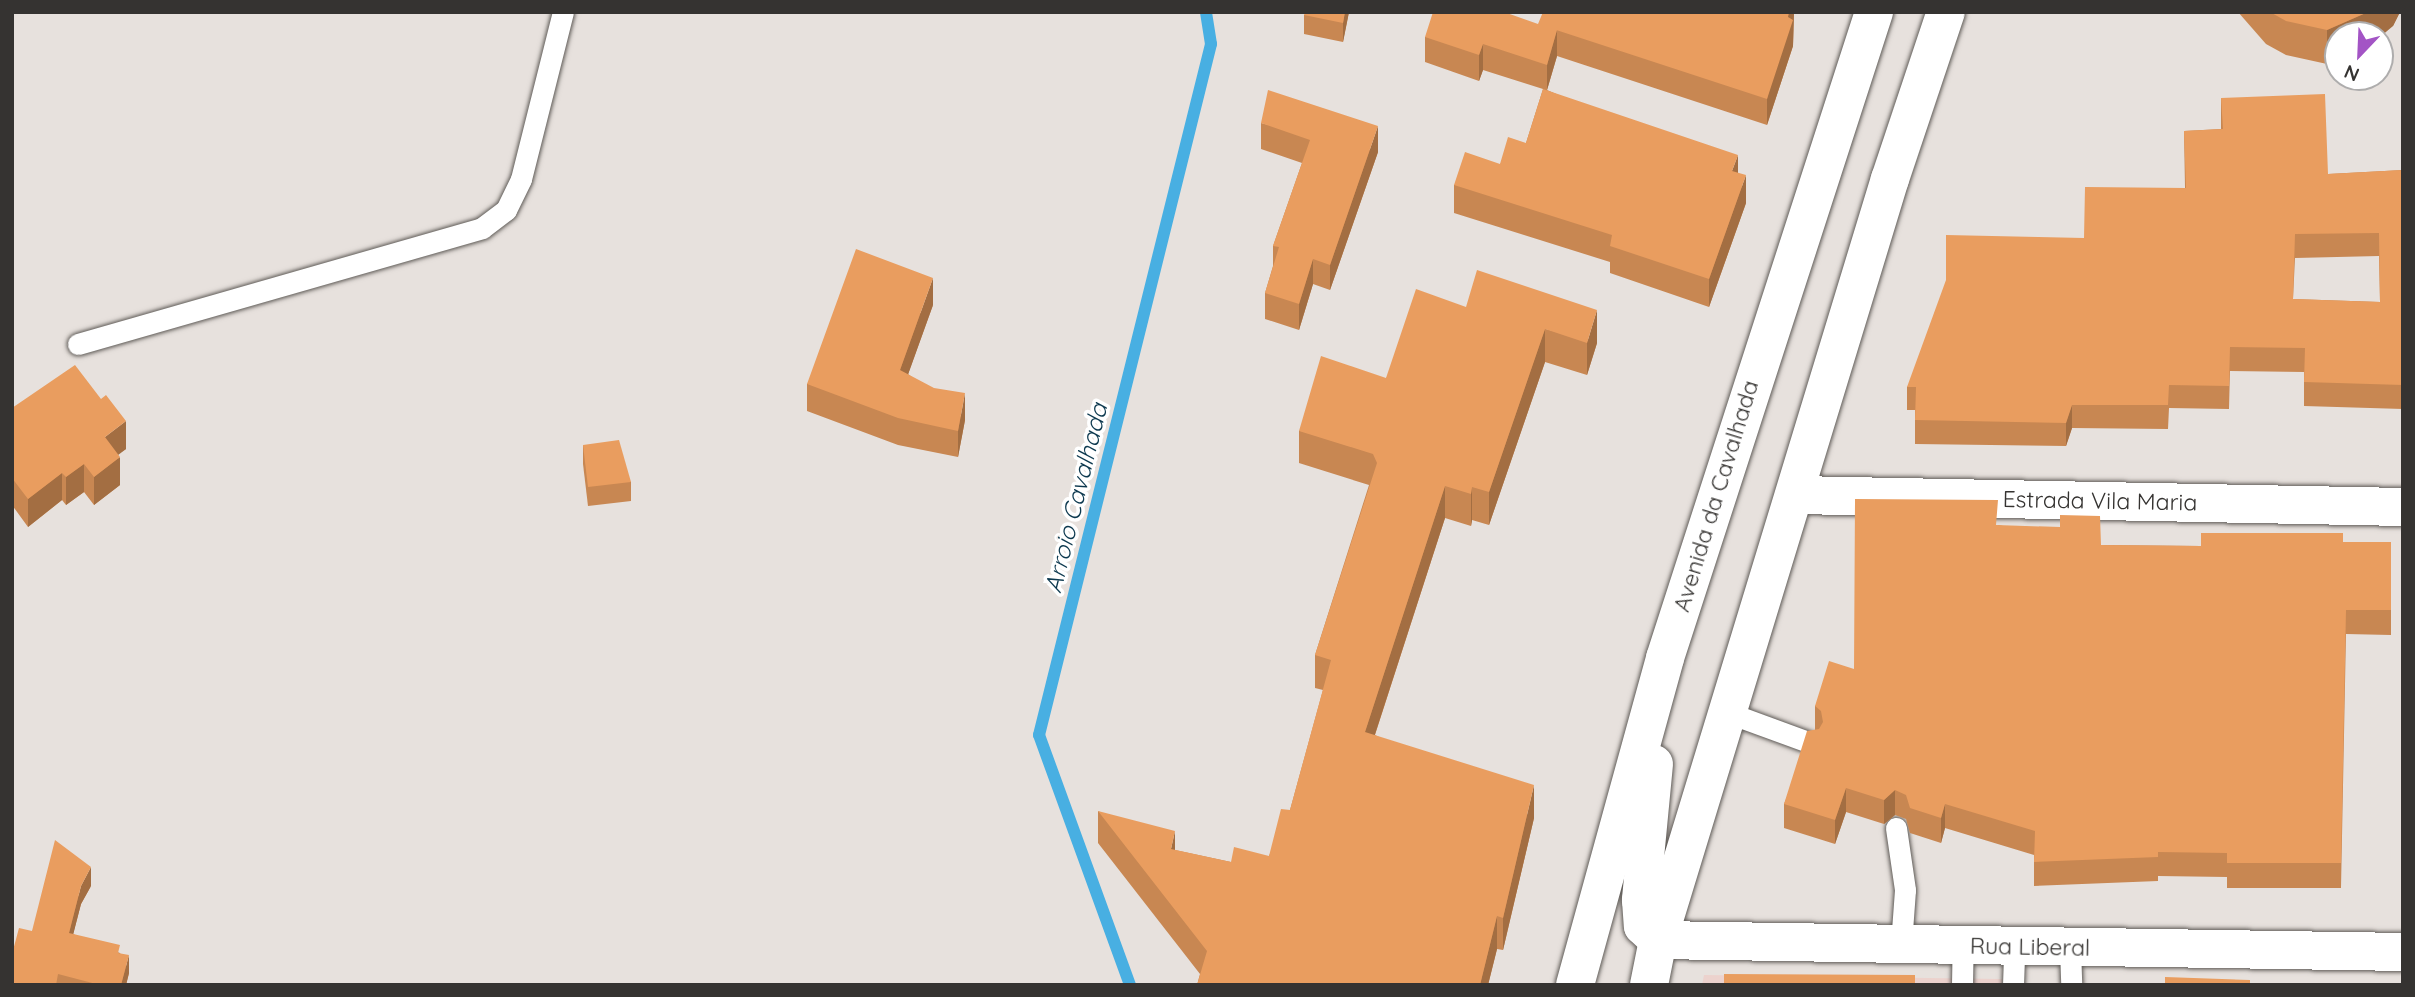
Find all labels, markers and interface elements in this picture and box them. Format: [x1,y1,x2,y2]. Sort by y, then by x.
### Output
north arrow [2324,21,2394,91]
text: N [2340,60,2363,87]
street label: Avenida da Cavalhada [1668,377,1764,615]
water label: Arroio Cavalhada [1039,400,1113,596]
street label: Estrada Vila Maria [2002,486,2198,516]
street label: Rua Liberal [1970,932,2090,962]

